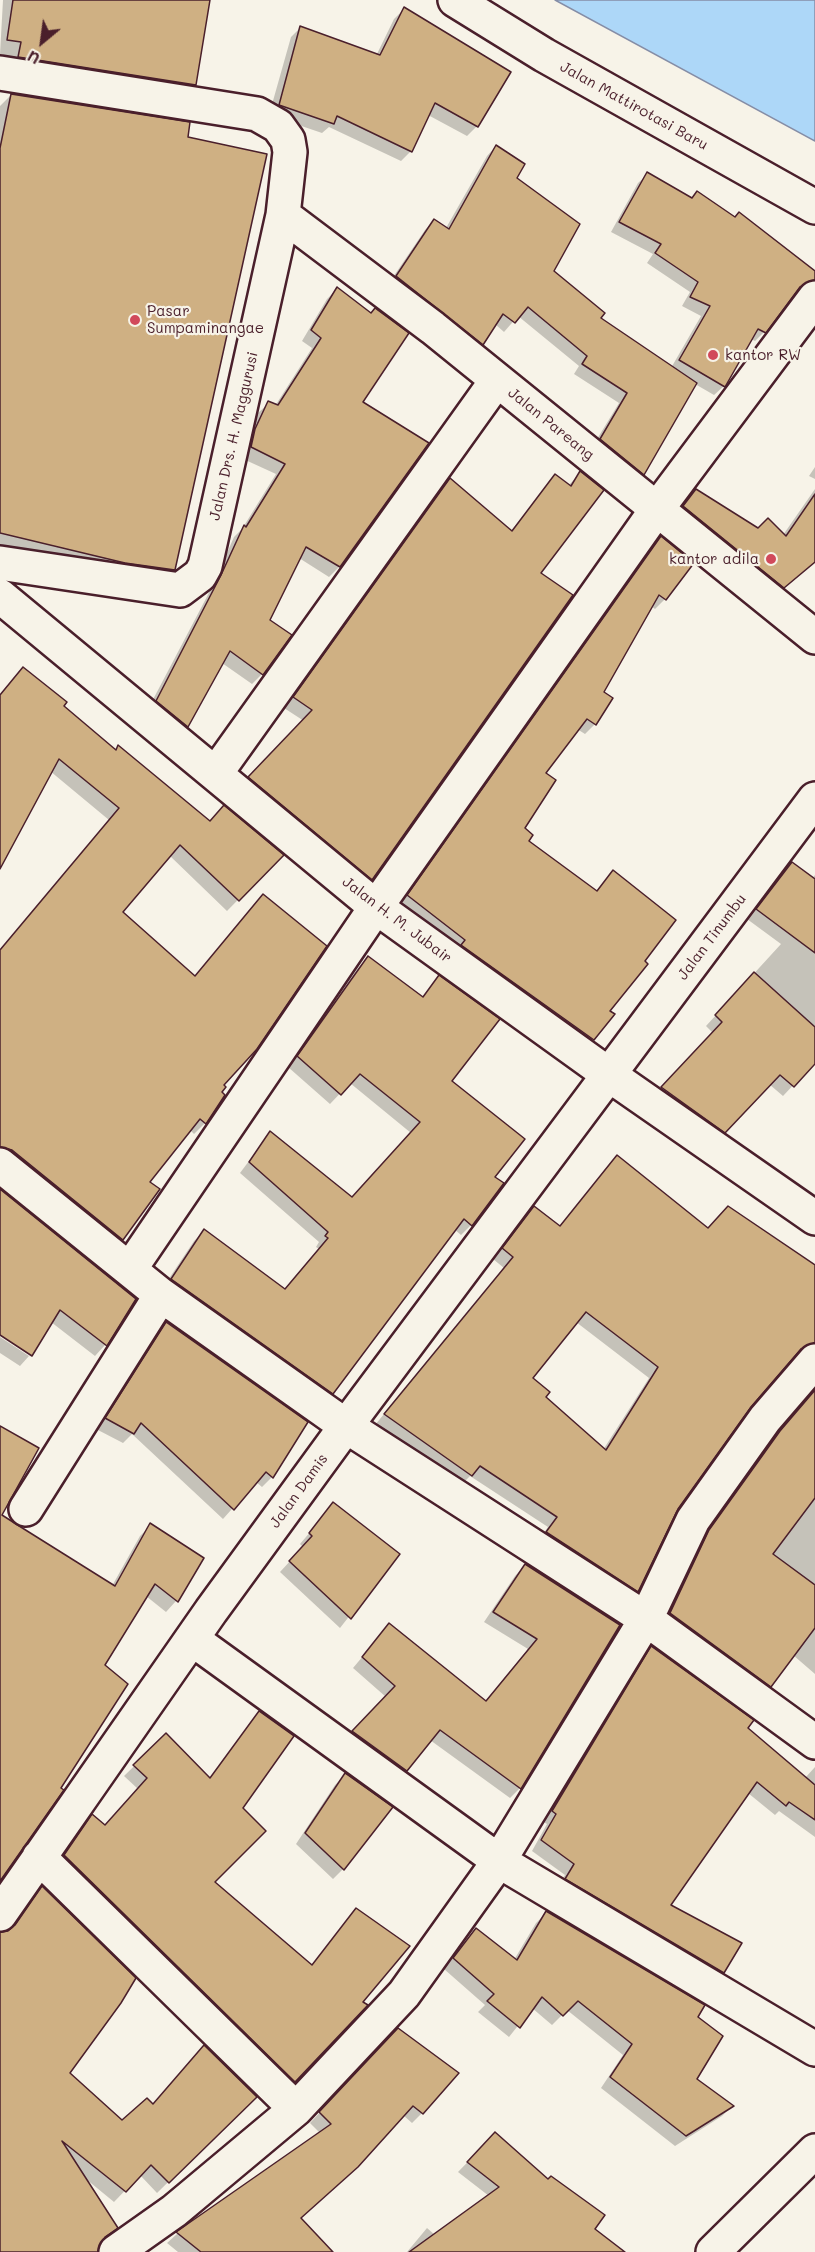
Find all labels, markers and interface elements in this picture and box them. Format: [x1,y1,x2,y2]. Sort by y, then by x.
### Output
north arrow [12,12,72,72]
text: U [23,46,43,70]
street label: Jalan Mattirotasi Baru [557,58,711,154]
place label: Pasar Sumpaminangae [147,302,264,337]
marker: Pasar Sumpaminangae [128,313,142,327]
place label: kantor RW [725,346,801,364]
marker: kantor RW [706,348,720,362]
street label: Jalan Drs. H. Maggurusi [206,350,262,522]
street label: Jalan Pareang [504,384,598,464]
place label: kantor adila [669,550,759,568]
marker: kantor adila [764,552,778,566]
street label: Jalan H. M. Jubair [339,873,455,967]
street label: Jalan Tinumbu [674,890,750,984]
street label: Jalan Damis [266,1450,332,1532]

